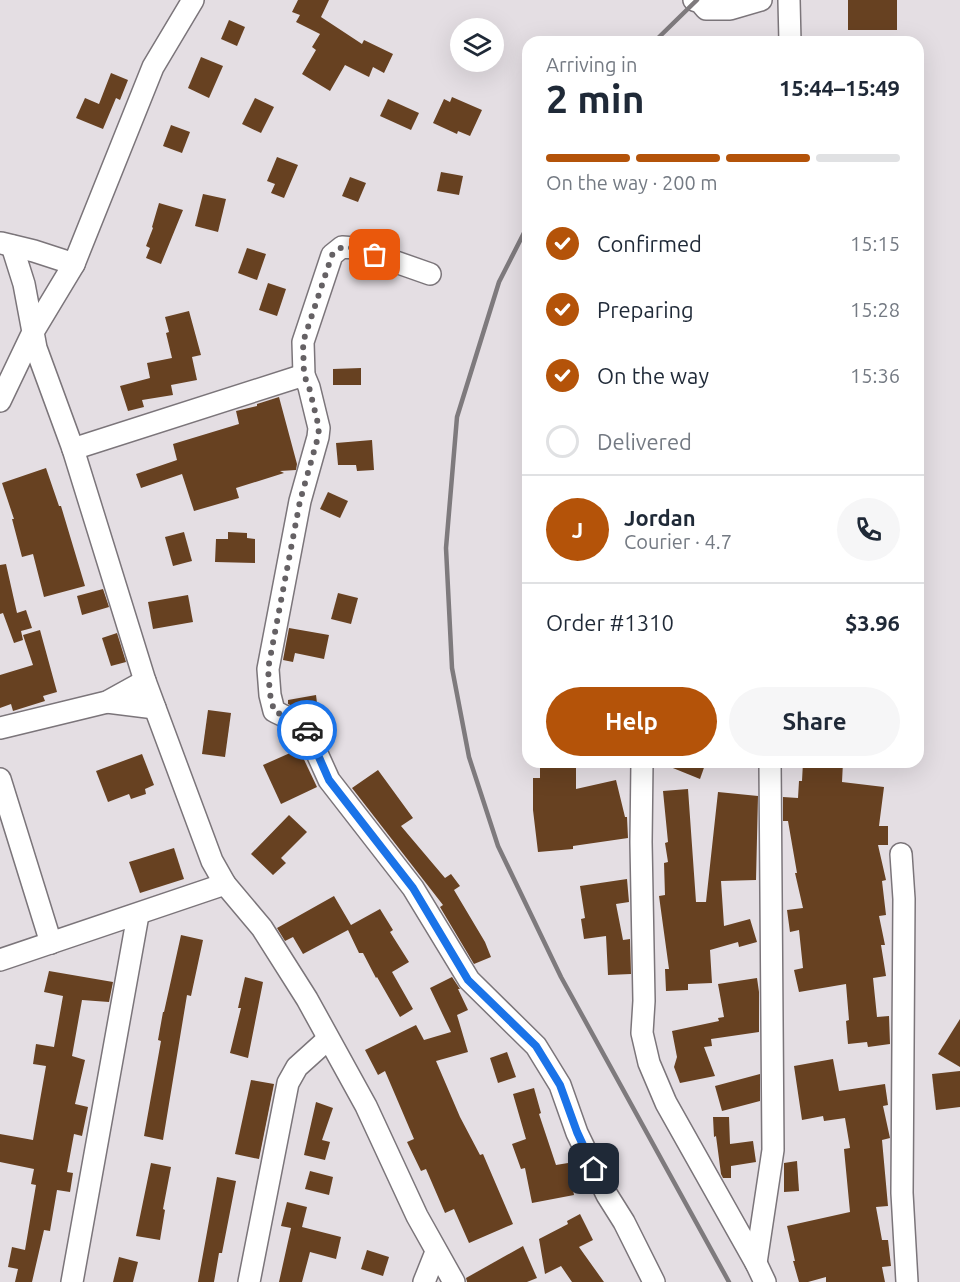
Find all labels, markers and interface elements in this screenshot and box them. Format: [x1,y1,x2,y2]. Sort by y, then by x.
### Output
map controls [450,18,504,72]
button: layers [450,18,504,72]
text: Arriving in [546,53,637,76]
text: 15:44–15:49 [779,75,900,100]
text: 2 min [546,77,645,120]
text: On the way · 200 m [546,171,718,194]
icon: check [546,227,579,260]
pin [349,229,400,280]
text: Confirmed [597,231,702,256]
text: 15:15 [850,232,900,255]
icon: bag [358,238,391,271]
icon: check [546,293,579,326]
text: Preparing [597,297,694,322]
text: 15:28 [850,298,900,321]
icon: check [546,359,579,392]
text: On the way [597,363,709,388]
text: 15:36 [850,364,900,387]
text: Delivered [597,429,692,454]
button: phone [837,498,900,561]
text: Jordan [624,505,696,530]
text: J [572,517,583,542]
text: Courier · 4.7 [624,530,732,553]
text: Order #1310 [546,610,674,635]
text: $3.96 [845,610,900,635]
button: Help [546,687,717,756]
button: Share [729,687,900,756]
courier [277,700,337,760]
icon: car [291,714,324,747]
pin [568,1143,619,1194]
icon: home [577,1152,610,1185]

